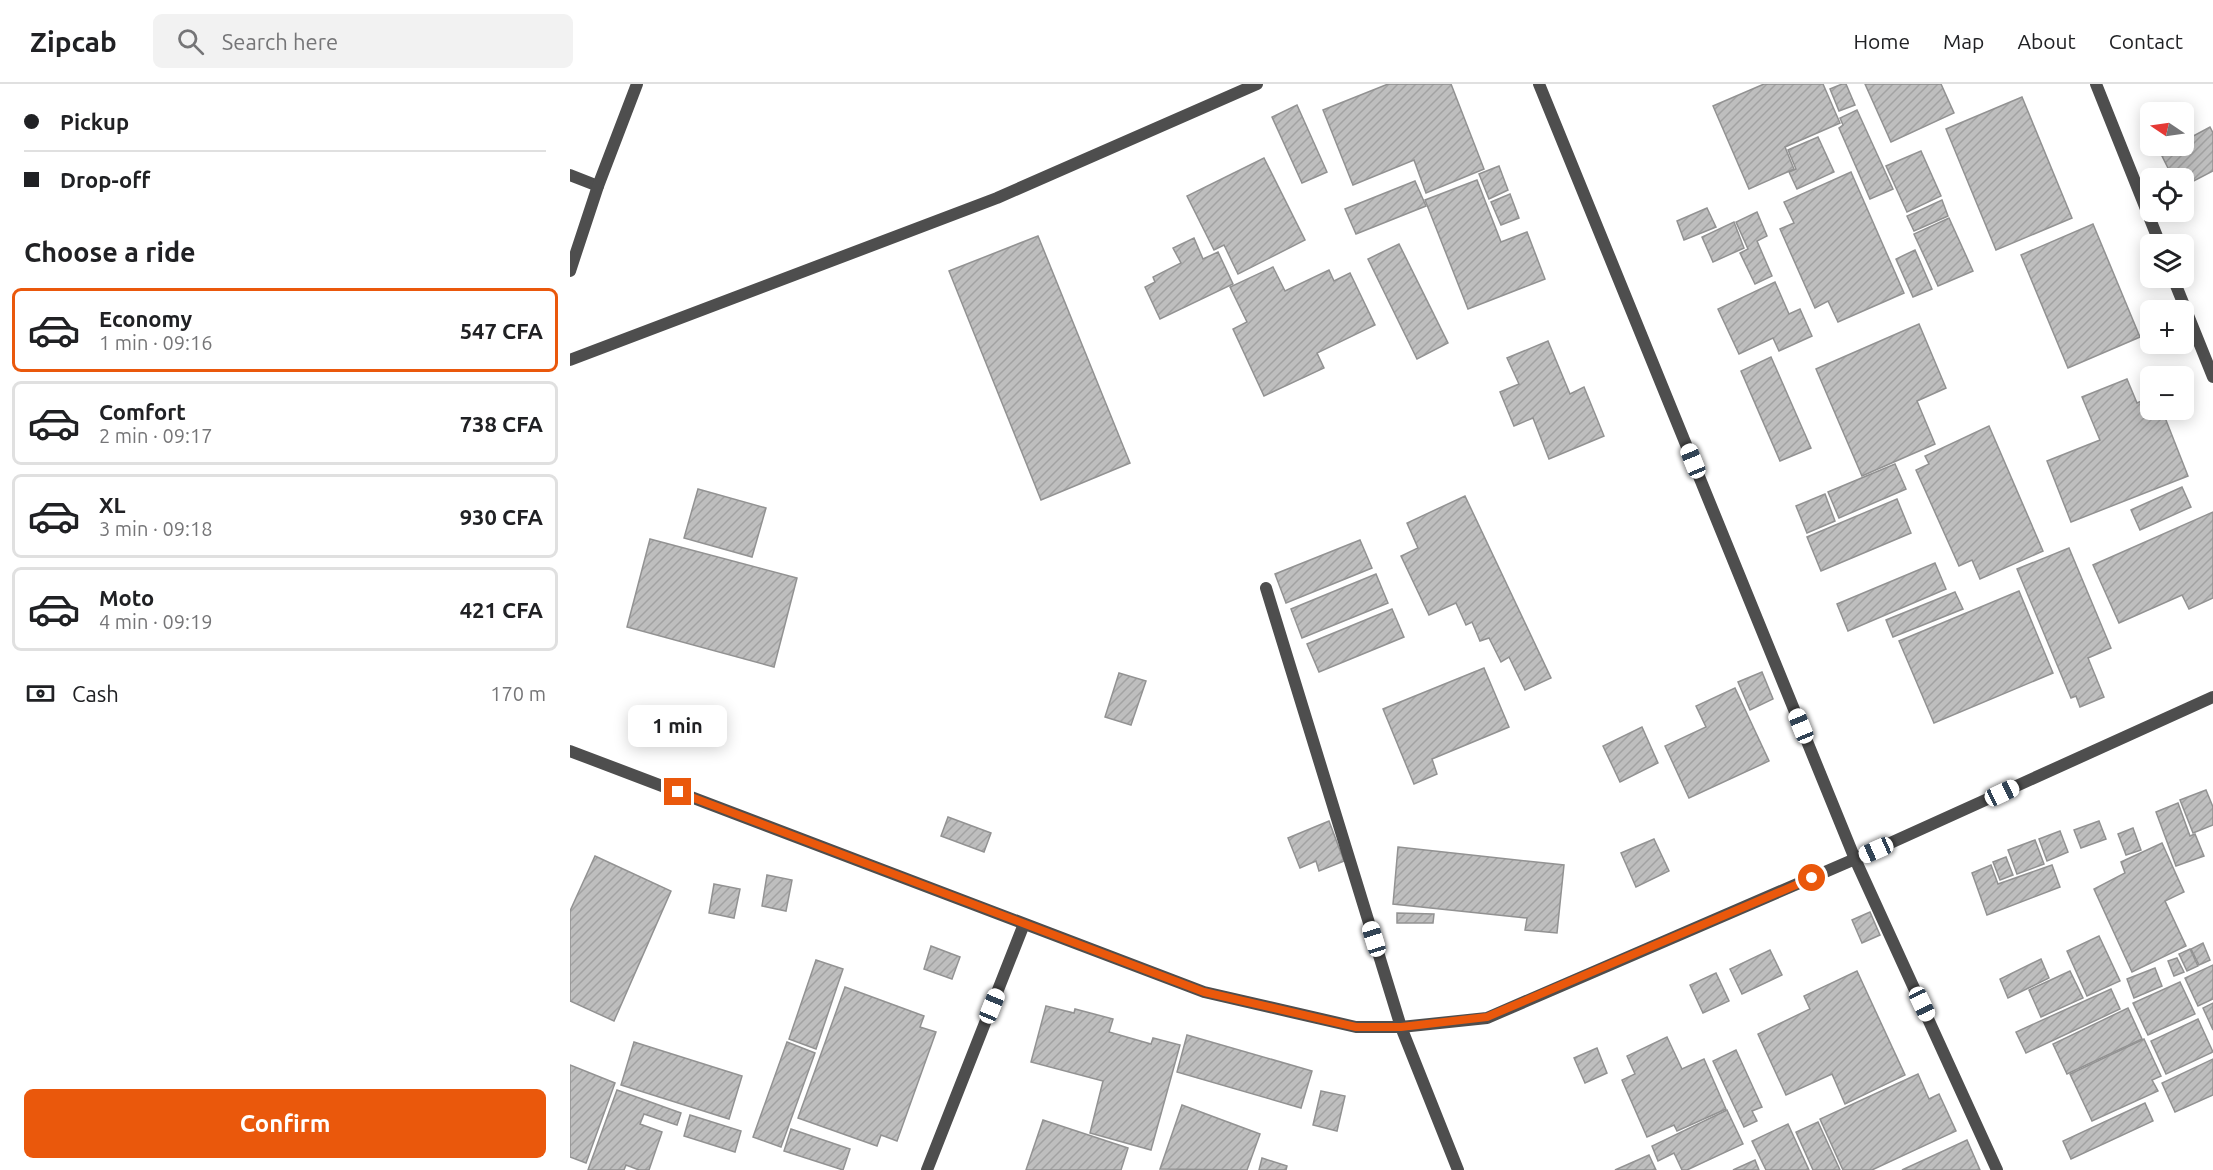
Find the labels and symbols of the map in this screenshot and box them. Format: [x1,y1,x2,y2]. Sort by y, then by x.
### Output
north arrow [2140,102,2194,156]
car [1678,441,1708,481]
callout: 1 min [628,705,728,747]
car [1786,706,1816,746]
car [1982,777,2022,809]
route end [664,778,691,805]
car [1856,834,1896,866]
route start [1798,864,1825,891]
car [1360,919,1388,959]
car [1906,984,1938,1024]
car [977,986,1007,1026]

